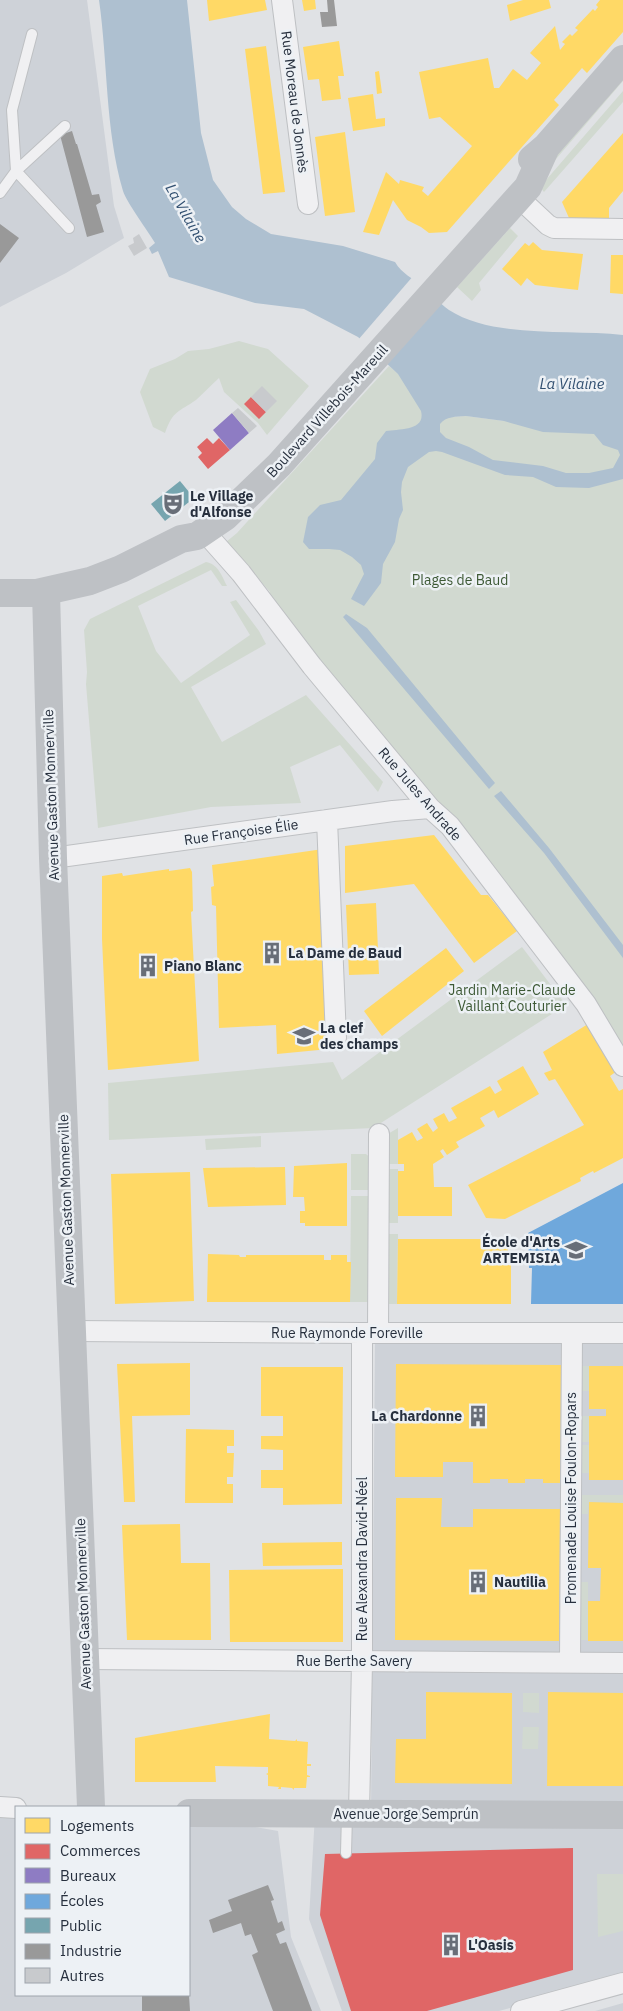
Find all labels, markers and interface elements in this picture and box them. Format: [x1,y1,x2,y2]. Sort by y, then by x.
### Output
street label: Rue Moreau de Jonnès [277,30,313,174]
water label: La Vilaine [162,180,211,246]
street label: Boulevard Villebois-Mareuil [262,341,392,481]
water label: La Vilaine [540,374,605,393]
place label: Le Village d'Alfonse [190,487,254,521]
theatre icon: Le Village d'Alfonse [160,491,186,517]
park label: Plages de Baud [412,571,508,589]
street label: Avenue Gaston Monnerville [39,709,63,881]
street label: Rue Jules Andrade [374,744,466,845]
street label: Rue Françoise Élie [183,814,300,849]
building icon: La Dame de Baud [259,940,285,966]
place label: La Dame de Baud [288,944,402,962]
building icon: Piano Blanc [135,953,161,979]
place label: Piano Blanc [164,957,242,975]
park label: Jardin Marie-Claude Vaillant Couturier [448,981,576,1015]
place label: La clef des champs [320,1019,398,1053]
school or university icon: La clef des champs [291,1023,317,1049]
street label: Avenue Gaston Monnerville [54,1114,78,1286]
place label: École d'Arts ARTEMISIA [482,1232,560,1267]
school or university icon: École d'Arts ARTEMISIA [563,1237,589,1263]
street label: Rue Raymonde Foreville [271,1324,423,1342]
street label: Promenade Louise Foulon-Ropars [562,1392,580,1604]
building icon: La Chardonne [465,1403,491,1429]
place label: La Chardonne [371,1407,462,1425]
street label: Rue Alexandra David-Néel [353,1476,371,1641]
street label: Avenue Gaston Monnerville [71,1518,95,1690]
building icon: Nautilia [465,1569,491,1595]
place label: Nautilia [494,1573,546,1591]
street label: Rue Berthe Savery [296,1652,412,1670]
street label: Avenue Jorge Semprún [333,1805,479,1823]
legend [15,1806,190,1996]
text: Logements [60,1816,134,1835]
text: Commerces [60,1841,141,1860]
text: Bureaux [60,1866,117,1885]
text: Écoles [60,1891,104,1910]
text: Public [60,1916,102,1935]
building icon: L'Oasis [438,1932,464,1958]
place label: L'Oasis [468,1936,514,1954]
text: Industrie [60,1941,122,1960]
text: Autres [60,1966,104,1985]

